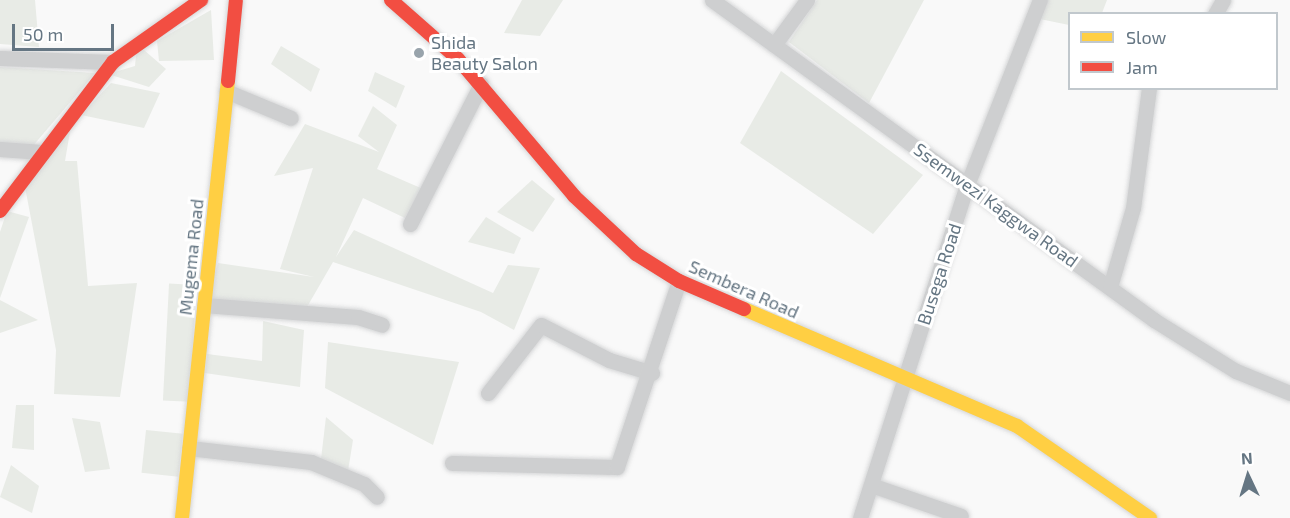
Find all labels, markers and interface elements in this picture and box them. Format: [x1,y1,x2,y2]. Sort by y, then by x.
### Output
scale bar [15,12,117,50]
legend [1068,12,1278,90]
text: 50 m [23,23,63,45]
text: Slow [1126,26,1166,48]
place label: Shida Beauty Salon [431,32,538,74]
marker: Shida Beauty Salon [412,46,426,60]
text: Jam [1126,56,1158,78]
street label: Ssemwezi Kaggwa Road [910,138,1082,272]
street label: Mugema Road [174,198,208,316]
street label: Busega Road [912,220,966,328]
street label: Sembera Road [686,255,802,323]
north arrow [1218,446,1278,506]
text: N [1240,448,1253,467]

